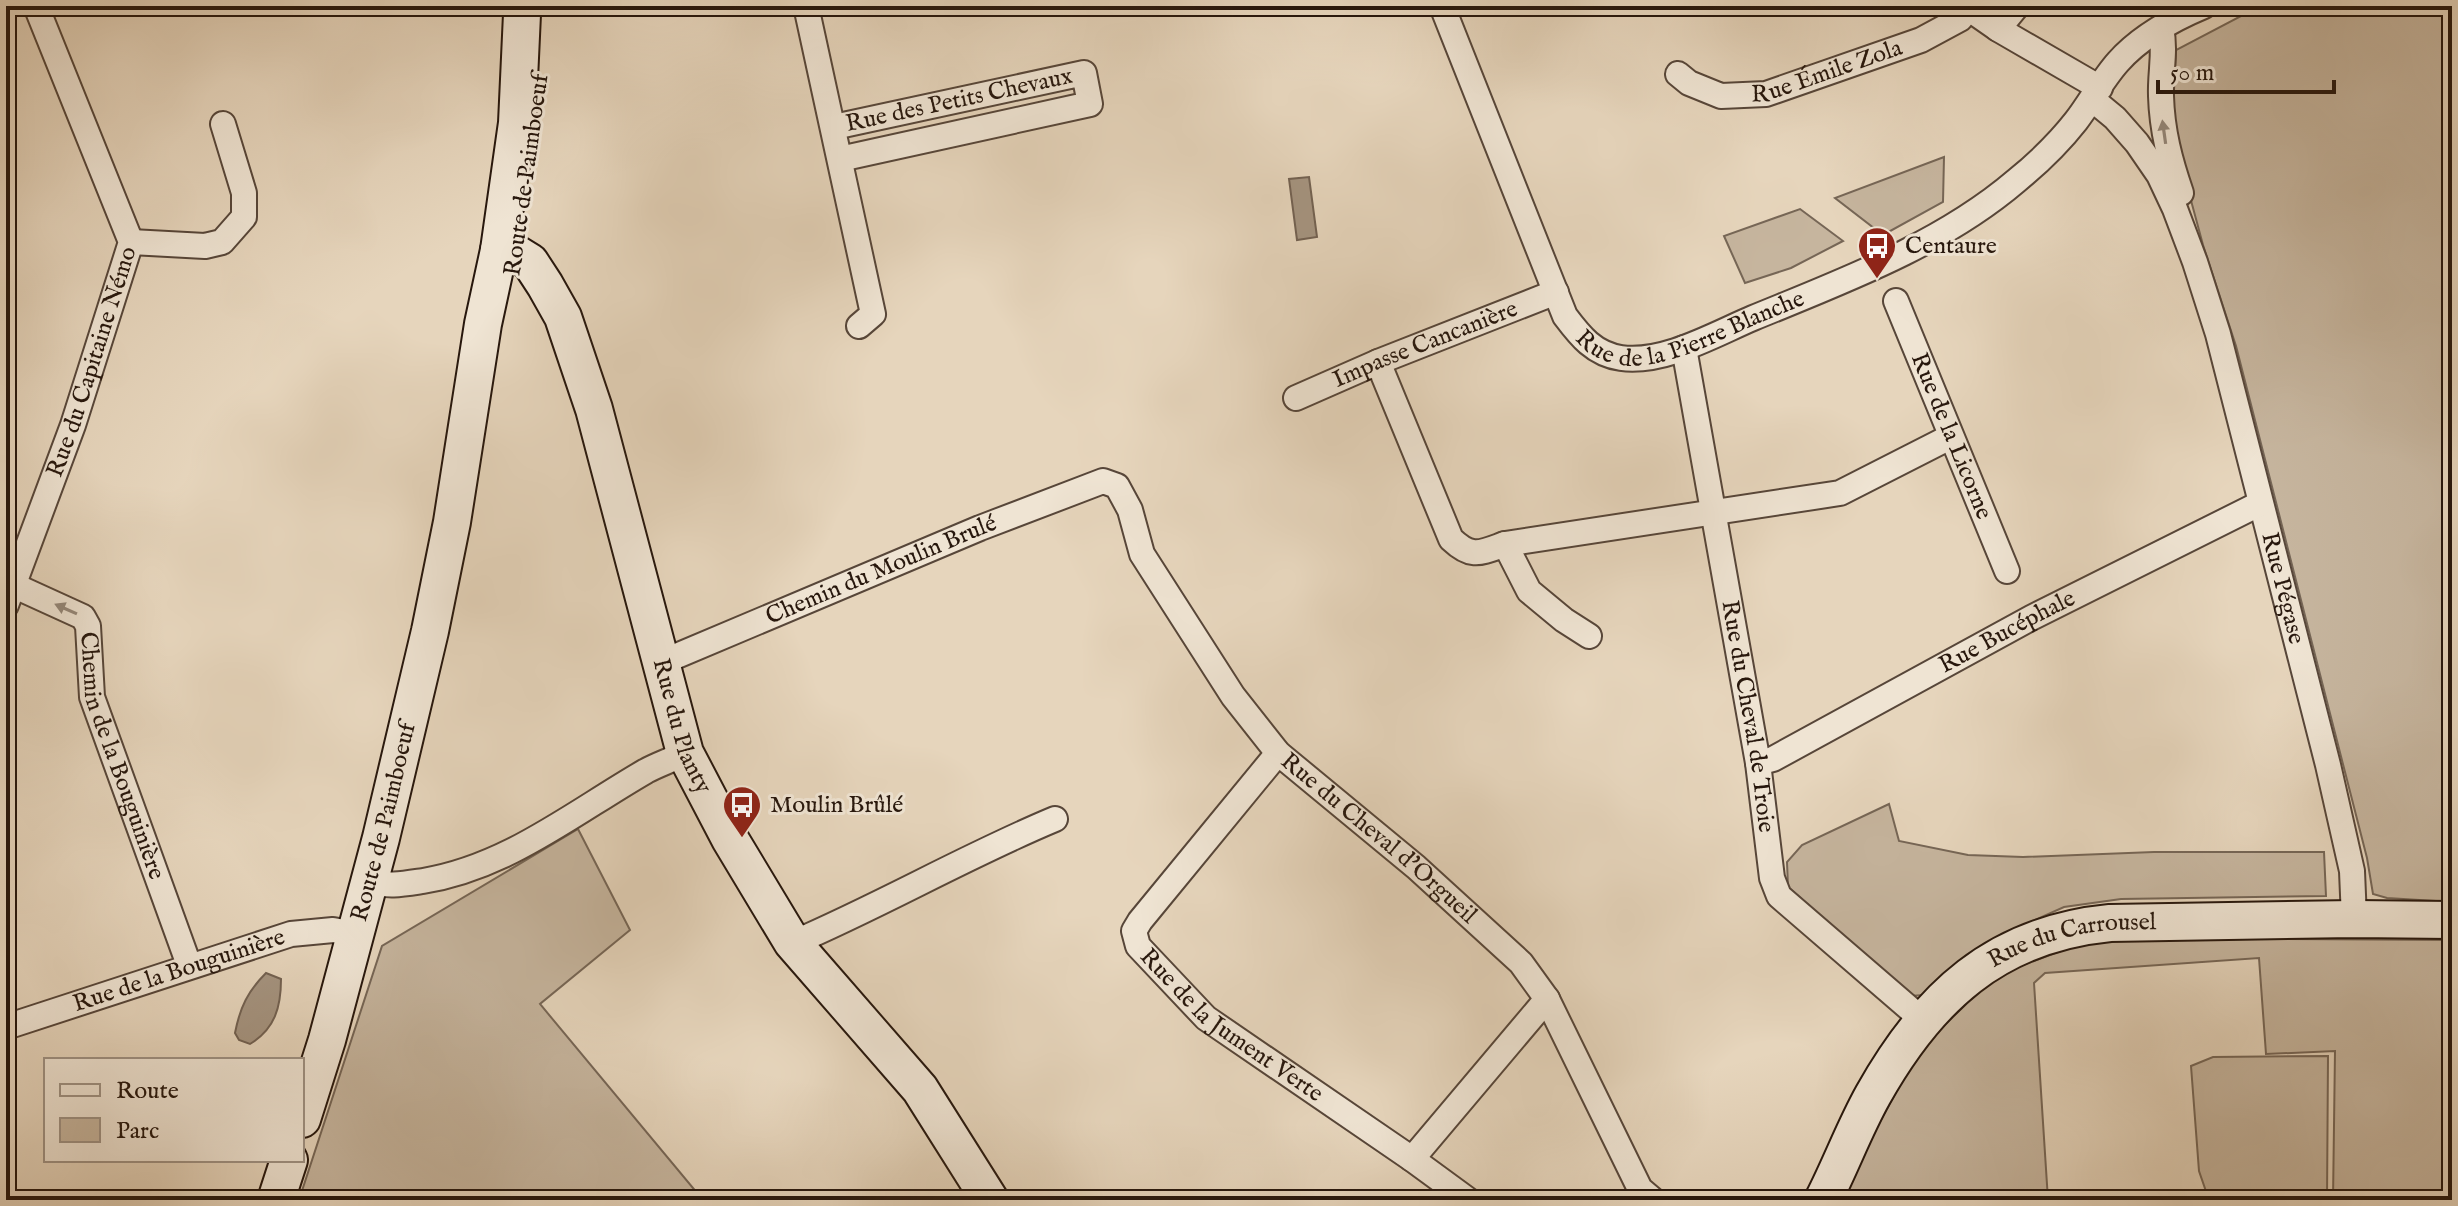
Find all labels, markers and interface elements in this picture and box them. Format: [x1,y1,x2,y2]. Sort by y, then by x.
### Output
street label: Rue Émile Zola [1751,32,1907,110]
scale bar [2158,44,2334,94]
text: 50 m [2170,58,2214,89]
street label: Rue des Petits Chevaux [843,60,1076,140]
street label: Route de Paimboeuf [497,68,557,278]
one-way arrow [2158,119,2171,144]
bus stop icon: Centaure [1856,225,1898,280]
place label: Centaure [1905,231,1997,262]
street label: Rue du Capitaine Némo [39,243,144,481]
street label: Rue de la Pierre Blanche [1569,283,1809,374]
street label: Impasse Cancanière [1328,293,1522,395]
street label: Rue de la Licorne [1903,348,2000,524]
street label: Chemin du Moulin Brulé [761,508,1001,632]
street label: Rue Pégase [2254,529,2312,647]
street label: Rue Bucéphale [1934,583,2080,681]
street label: Rue du Cheval de Troie [1714,598,1782,834]
one-way arrow [54,602,77,615]
street label: Chemin de la Bouguinière [73,631,172,884]
street label: Rue du Planty [645,655,719,799]
street label: Route de Paimboeuf [344,715,424,925]
street label: Rue du Cheval d'Orgueil [1274,746,1484,931]
bus stop icon: Moulin Brûlé [721,784,763,839]
place label: Moulin Brûlé [770,790,903,821]
street label: Rue du Carrousel [1982,907,2157,975]
street label: Rue de la Bouguinière [69,921,289,1020]
street label: Rue de la Jument Verte [1133,942,1329,1109]
legend [44,1058,304,1162]
text: Route [116,1076,179,1107]
text: Parc [116,1116,159,1147]

